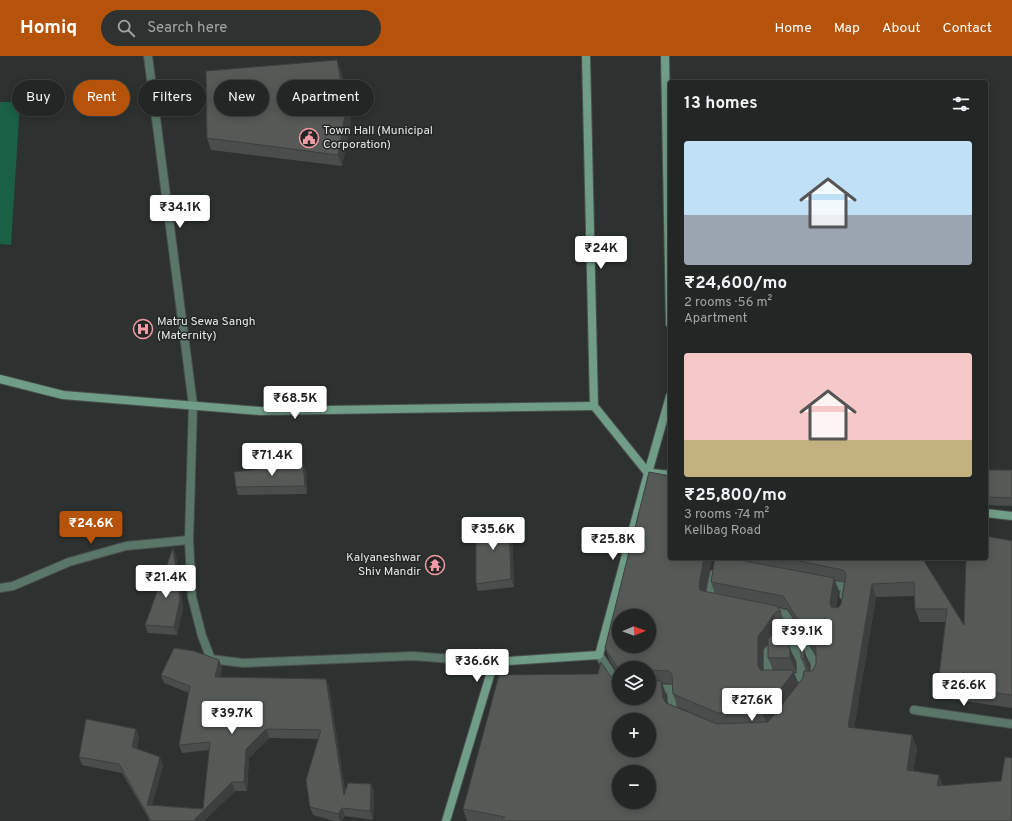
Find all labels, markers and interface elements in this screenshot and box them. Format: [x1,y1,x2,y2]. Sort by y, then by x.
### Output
search box [101,10,381,46]
text: Homiq [20,16,77,40]
icon: search [115,17,137,39]
text: Search here [147,19,227,38]
text: Home [775,20,812,37]
text: Map [834,20,860,37]
text: About [882,20,921,37]
text: Contact [943,20,992,37]
chip: Buy [12,80,65,116]
chip: Rent [73,80,130,116]
chip: Filters [138,80,206,116]
chip: New [214,80,269,116]
chip: Apartment [277,80,374,116]
text: 13 homes [684,93,758,115]
icon: filters [950,93,972,115]
place label: Town Hall (Municipal Corporation) [323,123,433,153]
public building icon: Town Hall (Municipal Corporation) [298,127,320,149]
icon: home [792,167,864,239]
pin: ₹34.1K [147,195,213,229]
text: ₹34.1K [159,200,201,216]
pin: ₹24K [577,236,625,270]
text: ₹24K [584,241,618,257]
text: ₹24,600/mo [684,273,787,295]
text: 2 rooms · 56 m² [684,295,772,311]
text: Apartment [684,311,747,327]
place label: Matru Sewa Sangh (Maternity) [157,314,256,344]
hospital icon: Matru Sewa Sangh (Maternity) [132,318,154,340]
icon: home [792,379,864,451]
pin: ₹68.5K [262,386,328,420]
text: ₹68.5K [273,391,317,407]
pin: ₹71.4K [239,443,305,477]
text: ₹71.4K [251,448,293,464]
text: ₹25,800/mo [684,485,787,507]
text: 3 rooms · 74 m² [684,507,769,523]
pin: ₹24.6K [58,511,124,545]
text: ₹24.6K [68,516,114,532]
pin: ₹35.6K [460,517,526,551]
text: ₹35.6K [471,522,515,538]
text: Kelibag Road [684,523,761,539]
pin: ₹25.8K [580,527,646,561]
text: ₹25.8K [591,532,635,548]
place label: Kalyaneshwar Shiv Mandir [346,550,421,580]
temple icon: Kalyaneshwar Shiv Mandir [424,554,446,576]
pin: ₹21.4K [133,565,199,599]
text: ₹21.4K [145,570,187,586]
north arrow [612,609,656,653]
map controls [612,609,656,809]
pin: ₹39.1K [769,619,835,653]
text: ₹39.1K [781,624,823,640]
pin: ₹36.6K [444,649,510,683]
text: ₹36.6K [455,654,499,670]
button: layers [612,661,656,705]
pin: ₹26.6K [931,673,997,707]
text: ₹26.6K [942,678,986,694]
pin: ₹27.6K [719,688,785,722]
text: ₹27.6K [731,693,773,709]
pin: ₹39.7K [199,701,265,735]
text: ₹39.7K [211,706,253,722]
button: + [612,713,656,757]
button: − [612,765,656,809]

